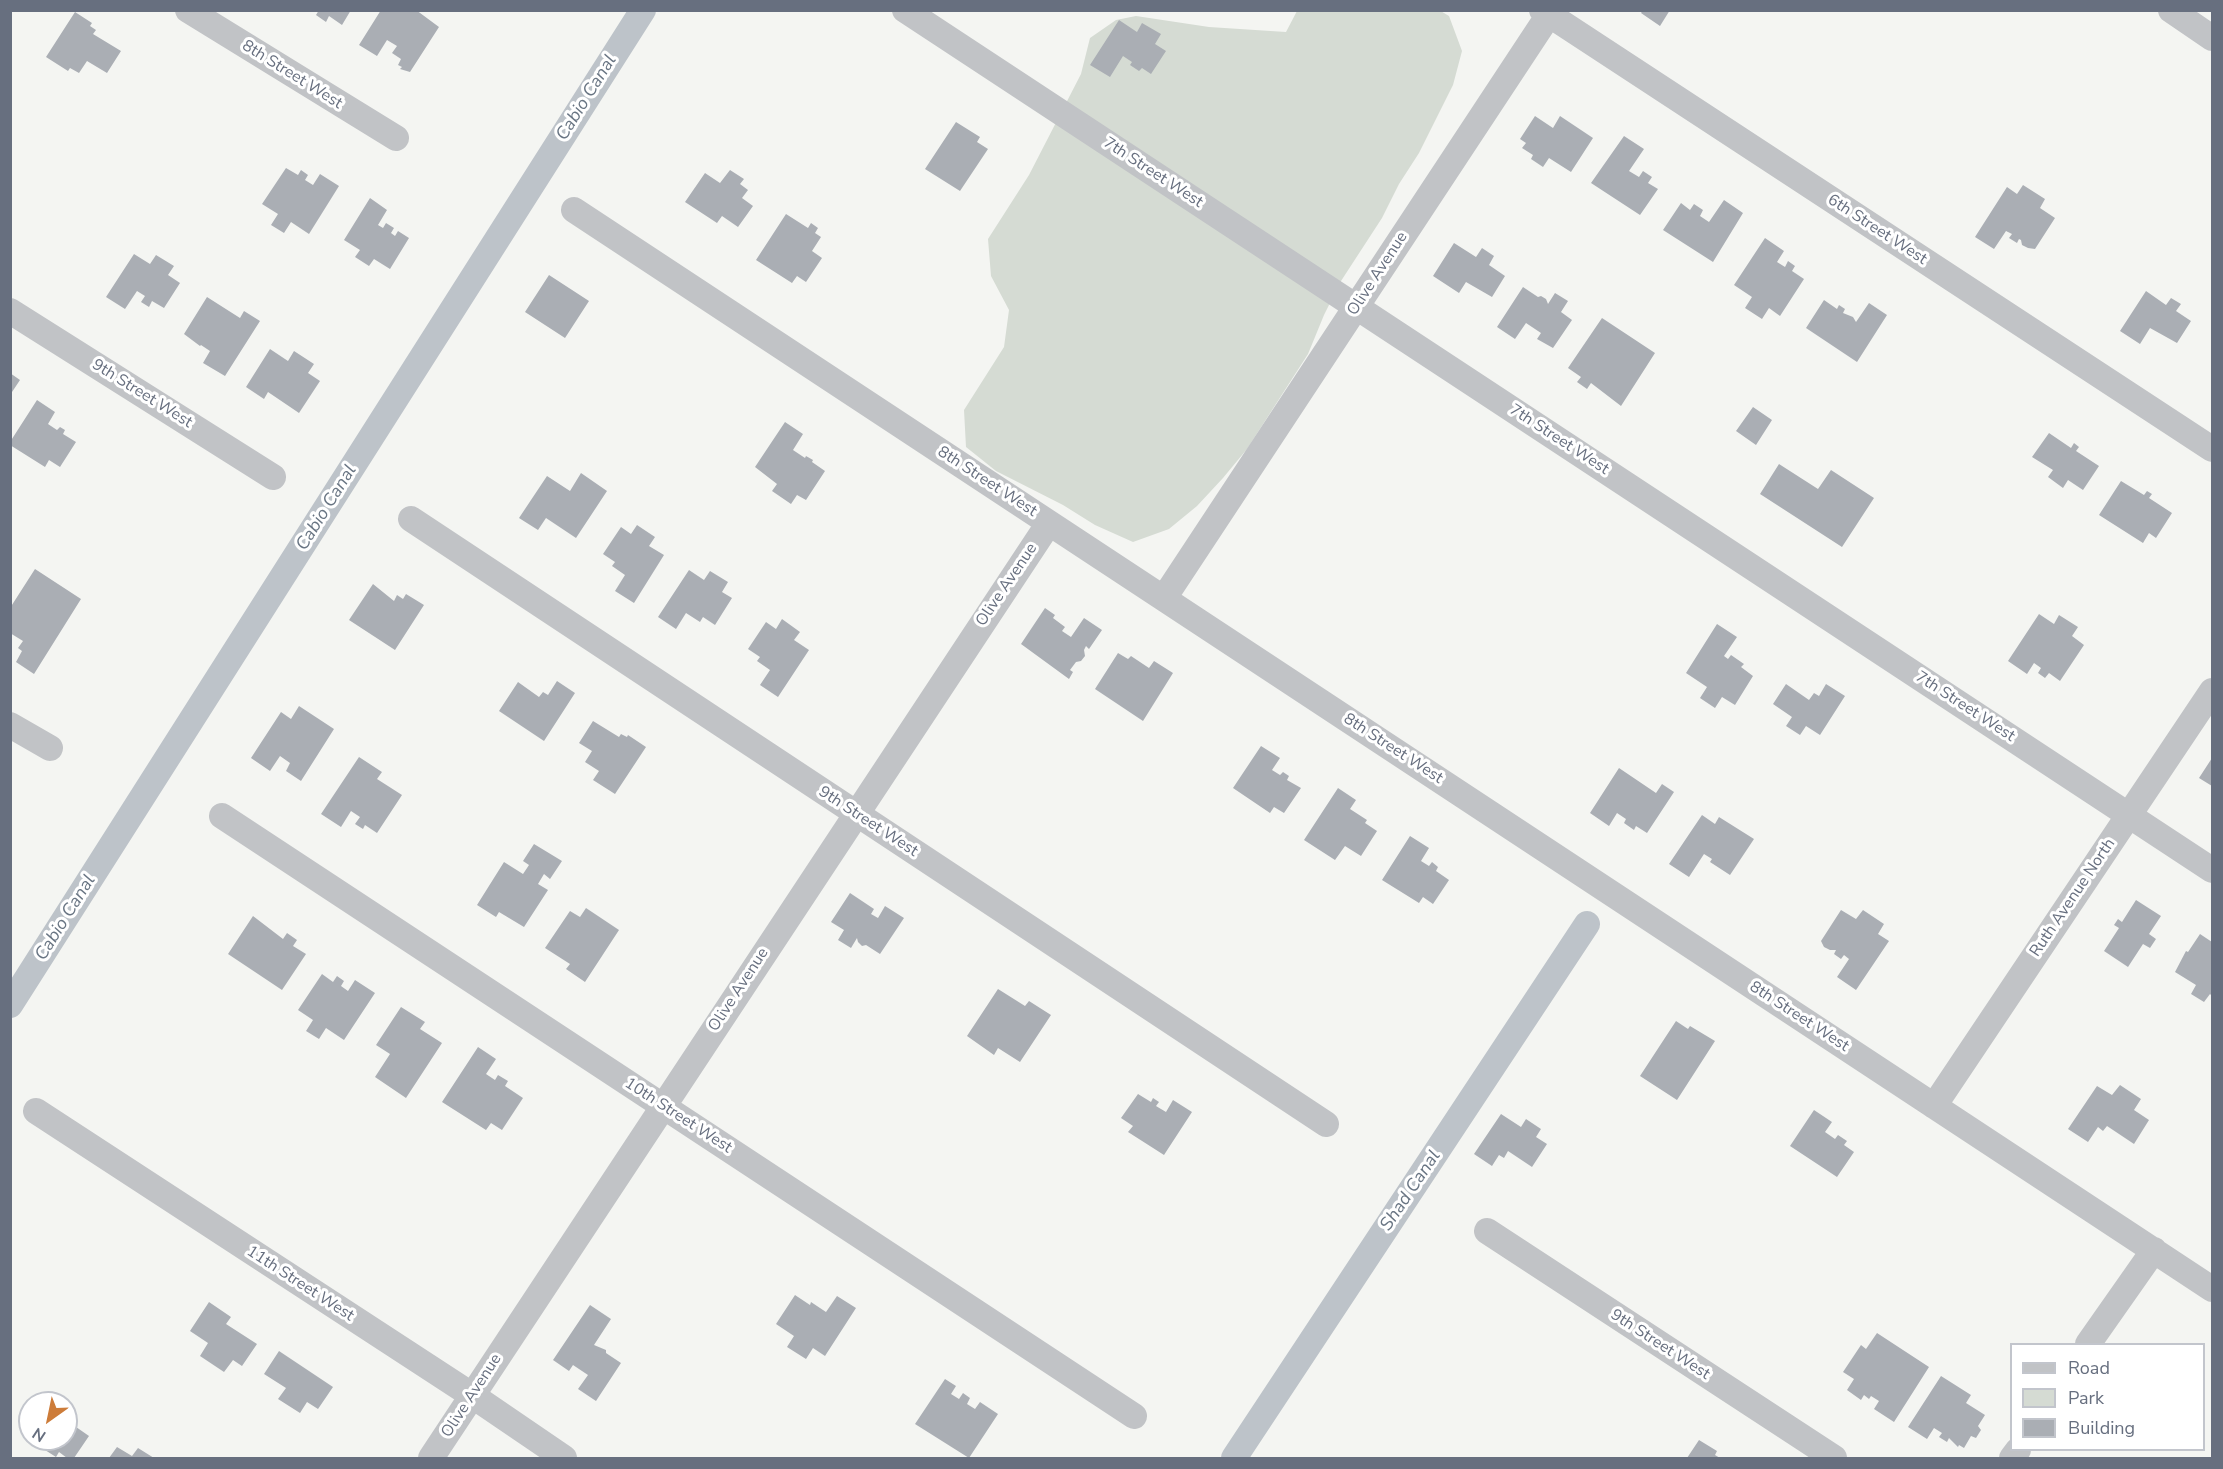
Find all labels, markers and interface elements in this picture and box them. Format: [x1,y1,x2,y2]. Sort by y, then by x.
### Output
street label: 8th Street West [238,37,346,113]
water label: Cabio Canal [552,51,622,145]
street label: 7th Street West [1100,134,1206,212]
street label: 6th Street West [1824,191,1930,269]
street label: Olive Avenue [1344,229,1412,319]
street label: 9th Street West [88,356,196,432]
street label: 7th Street West [1506,401,1612,479]
street label: 8th Street West [934,443,1040,521]
water label: Cabio Canal [292,461,362,555]
street label: Olive Avenue [972,540,1042,630]
street label: 7th Street West [1912,668,2018,746]
street label: 8th Street West [1340,710,1446,788]
street label: 9th Street West [815,783,921,861]
street label: Ruth Avenue North [2026,835,2120,961]
water label: Cabio Canal [31,871,101,965]
street label: Olive Avenue [705,945,773,1035]
street label: 8th Street West [1746,978,1852,1056]
street label: 10th Street West [621,1074,735,1158]
water label: Shad Canal [1376,1147,1446,1235]
street label: 11th Street West [243,1242,357,1326]
street label: 9th Street West [1607,1306,1713,1384]
legend [2010,1343,2205,1451]
street label: Olive Avenue [438,1351,506,1441]
text: Road [2068,1356,2110,1380]
text: Park [2068,1386,2104,1410]
north arrow [18,1391,78,1451]
text: Building [2068,1416,2135,1440]
text: N [28,1422,50,1447]

